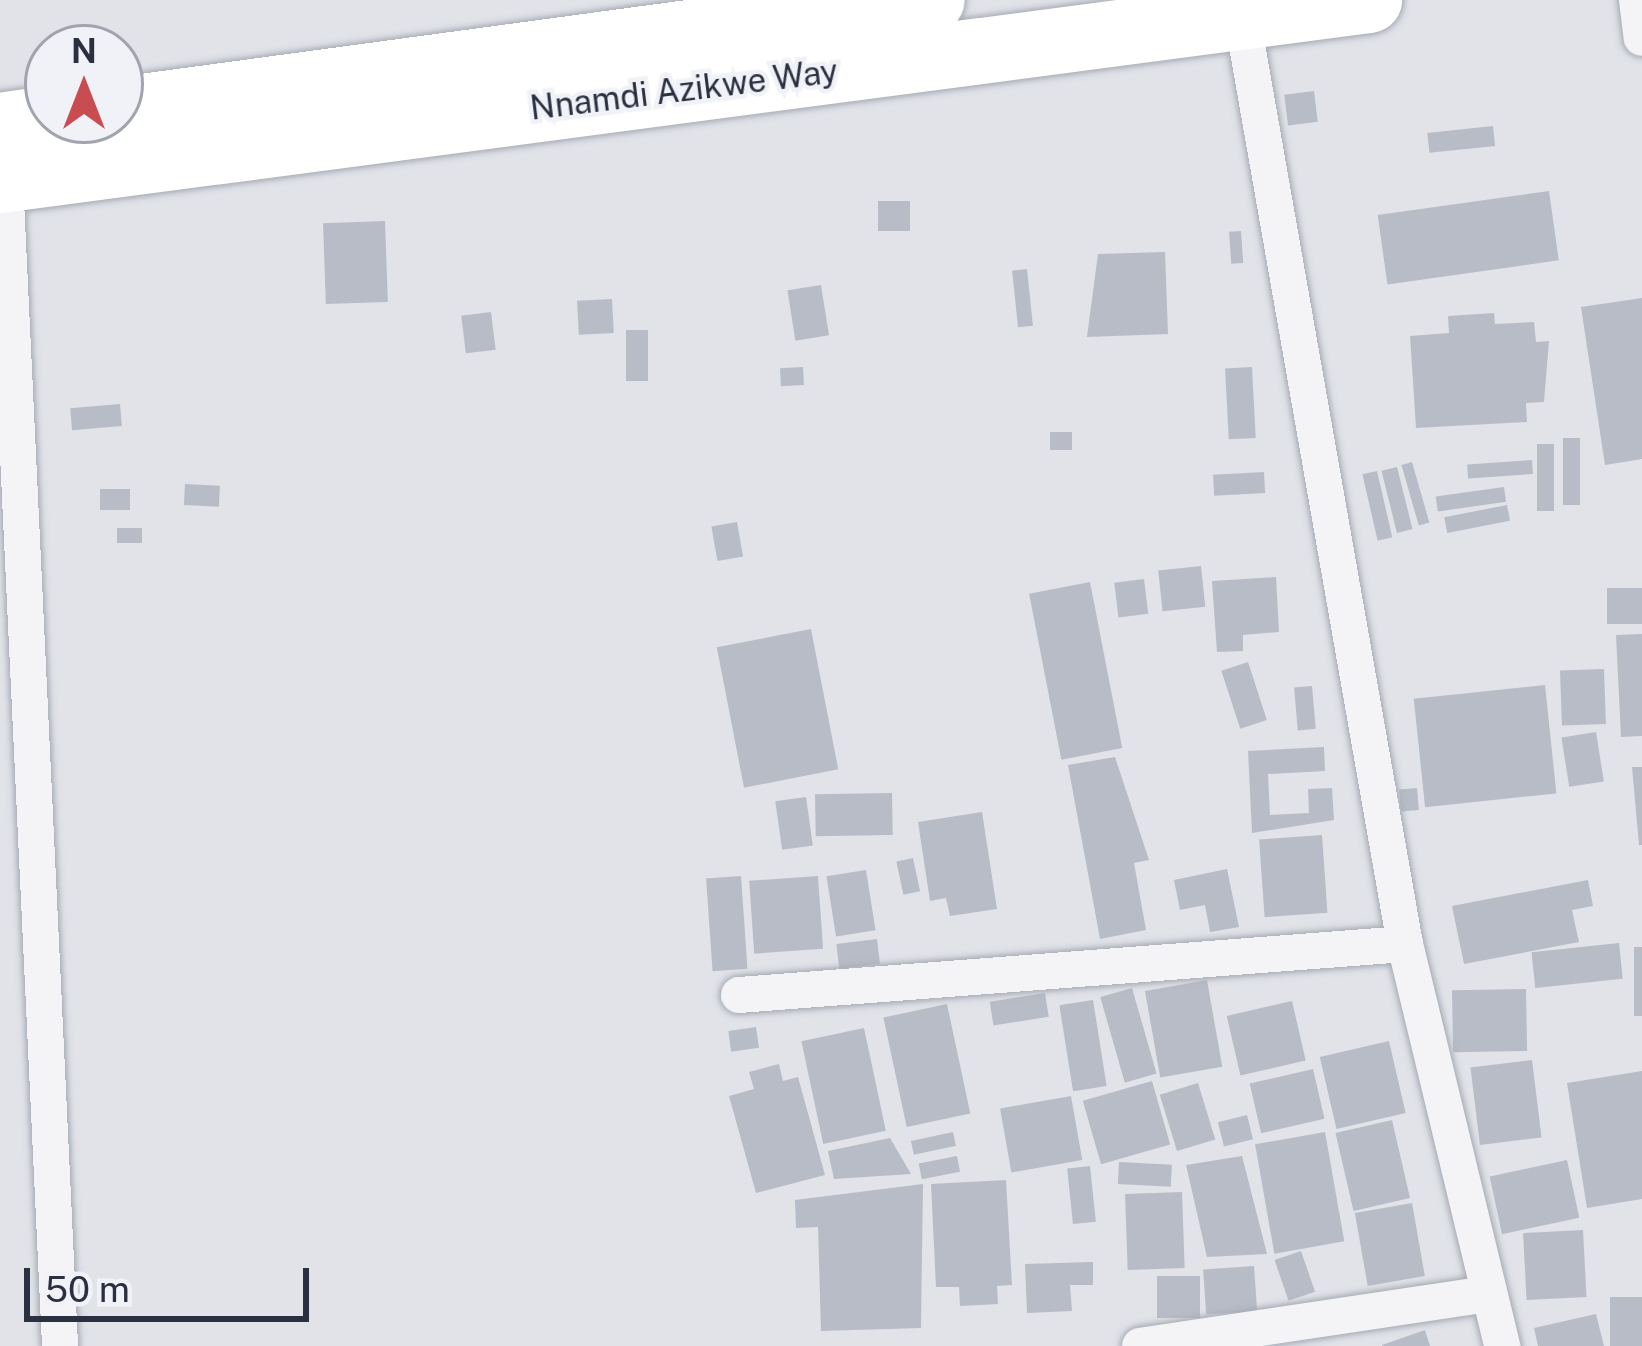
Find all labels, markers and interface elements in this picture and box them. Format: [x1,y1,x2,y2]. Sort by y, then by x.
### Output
north arrow [24,24,144,144]
text: N [71,32,97,70]
street label: Nnamdi Azikwe Way [527,51,841,129]
scale bar [30,1244,315,1318]
text: 50 m [45,1268,130,1310]

